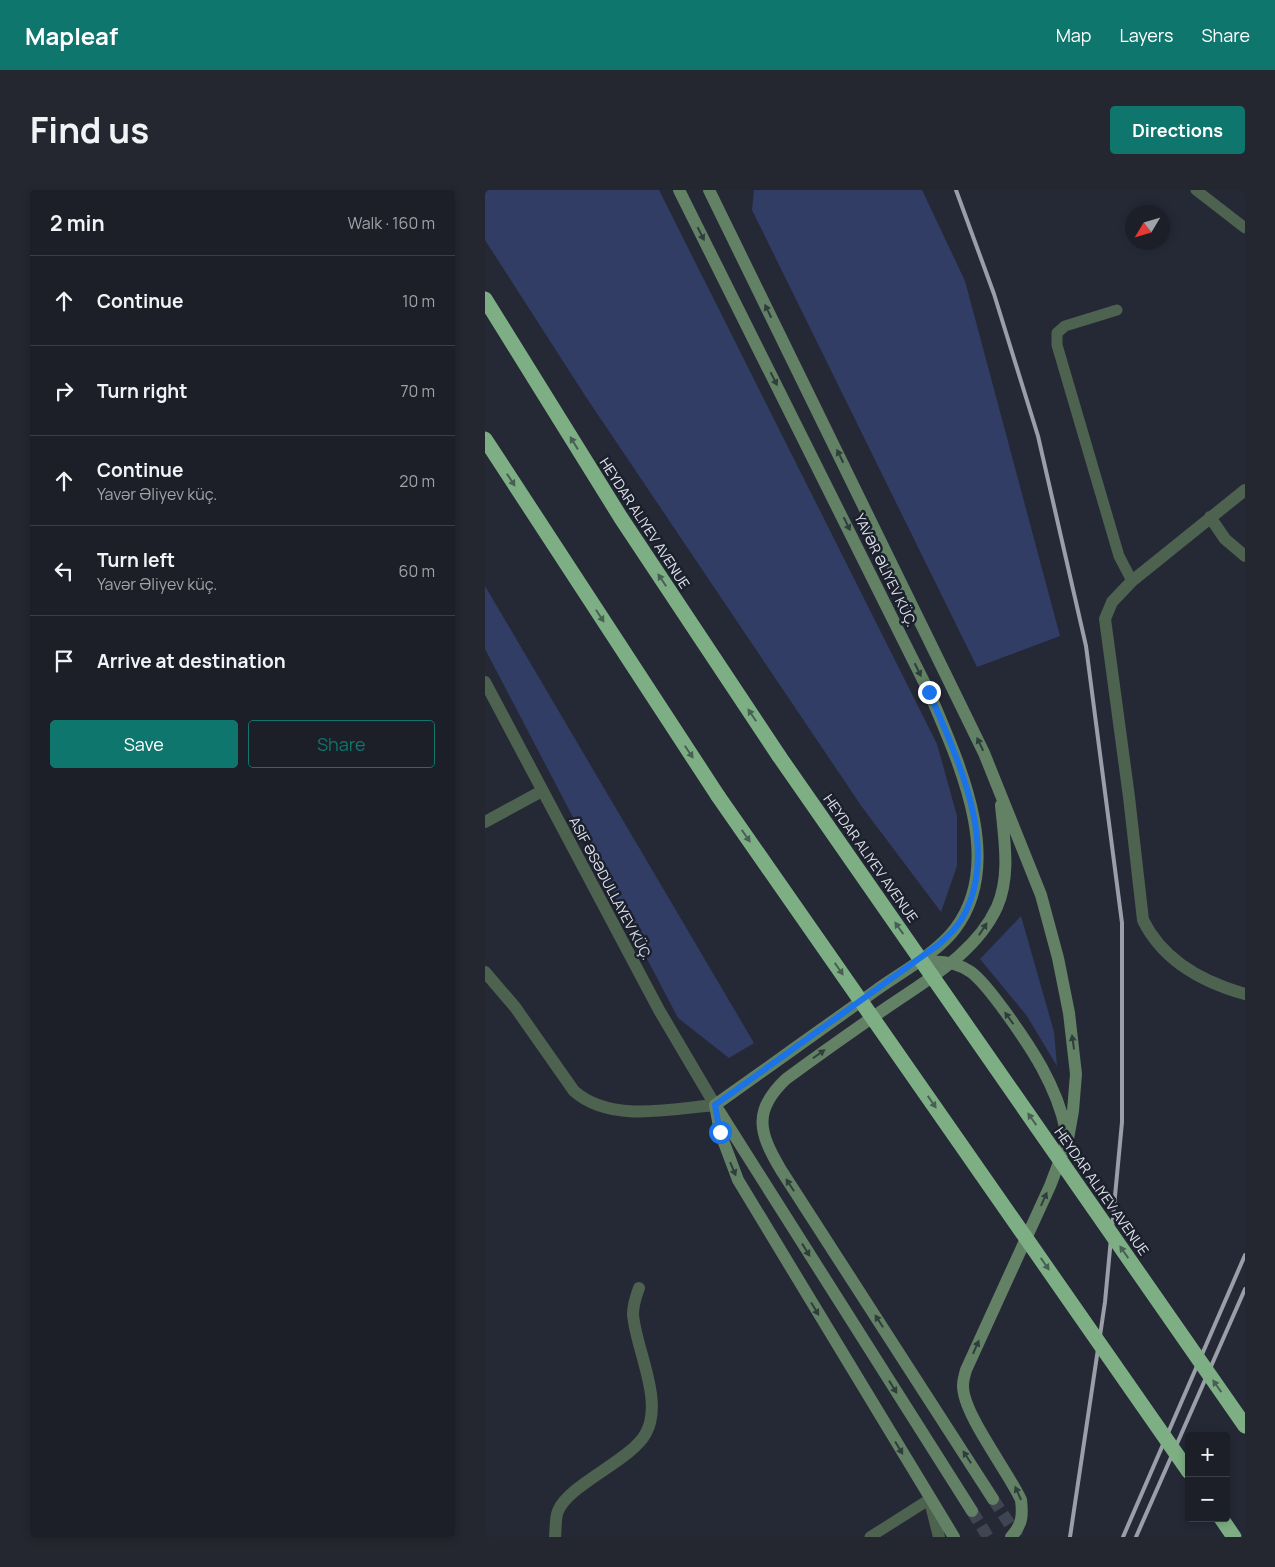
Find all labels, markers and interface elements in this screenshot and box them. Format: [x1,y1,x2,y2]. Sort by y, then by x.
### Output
text: Mapleaf [25,19,118,52]
text: Map [1056,23,1091,47]
text: Layers [1119,23,1173,47]
text: Share [1201,23,1250,47]
text: Find us [30,106,149,154]
button: Directions [1110,106,1245,154]
north arrow [1125,205,1170,250]
text: 2 min [50,209,105,237]
text: Walk · 160 m [347,212,435,234]
one-way arrow [697,226,705,241]
icon: ahead [50,287,78,315]
text: Continue [97,288,183,314]
text: 10 m [402,290,435,312]
one-way arrow [764,303,772,318]
one-way arrow [770,371,779,386]
icon: right [50,377,78,405]
text: Turn right [97,378,187,404]
text: 70 m [400,380,435,402]
one-way arrow [570,437,579,450]
one-way arrow [836,449,844,464]
street label: HEYDAR ALIYEV AVENUE [596,454,694,592]
text: Continue [97,457,183,483]
icon: ahead [50,467,78,495]
text: 20 m [399,470,435,492]
one-way arrow [507,474,516,487]
text: Yavər Əliyev küç. [97,483,217,505]
street label: YAVƏR ƏLIYEV KÜÇ. [850,510,922,630]
one-way arrow [843,517,851,531]
text: Turn left [97,547,175,573]
icon: left [50,557,78,585]
text: 60 m [399,560,435,582]
text: Yavər Əliyev küç. [97,573,217,595]
one-way arrow [657,573,667,587]
one-way arrow [595,610,605,623]
icon: arrive [50,647,78,675]
text: Arrive at destination [97,648,286,674]
one-way arrow [914,663,922,677]
route end [918,681,941,704]
one-way arrow [747,709,757,722]
button: Save [50,720,238,768]
button: Share [248,720,435,768]
one-way arrow [975,737,983,751]
one-way arrow [684,746,694,759]
street label: HEYDAR ALIYEV AVENUE [820,790,922,926]
street label: ASIF ƏSƏDULLAYEV KÜÇ. [565,813,657,963]
one-way arrow [741,829,751,842]
one-way arrow [894,921,904,935]
one-way arrow [979,922,988,936]
one-way arrow [834,962,844,976]
one-way arrow [1004,1011,1014,1025]
one-way arrow [1069,1034,1077,1050]
one-way arrow [813,1049,826,1059]
one-way arrow [927,1096,937,1109]
one-way arrow [1027,1112,1037,1126]
route start [709,1121,732,1144]
street label: HEYDAR ALIYEV AVENUE [1051,1123,1153,1259]
one-way arrow [730,1161,738,1176]
one-way arrow [785,1178,795,1191]
one-way arrow [1040,1192,1048,1206]
one-way arrow [802,1243,811,1256]
one-way arrow [1119,1245,1129,1259]
one-way arrow [1040,1258,1050,1271]
one-way arrow [810,1303,819,1316]
one-way arrow [874,1314,884,1328]
one-way arrow [973,1340,981,1354]
one-way arrow [1212,1379,1222,1393]
one-way arrow [889,1381,898,1394]
map controls [1185,1432,1230,1522]
button: + [1185,1432,1230,1477]
one-way arrow [894,1441,903,1455]
one-way arrow [962,1451,972,1464]
button: − [1185,1477,1230,1522]
one-way arrow [1013,1486,1021,1500]

